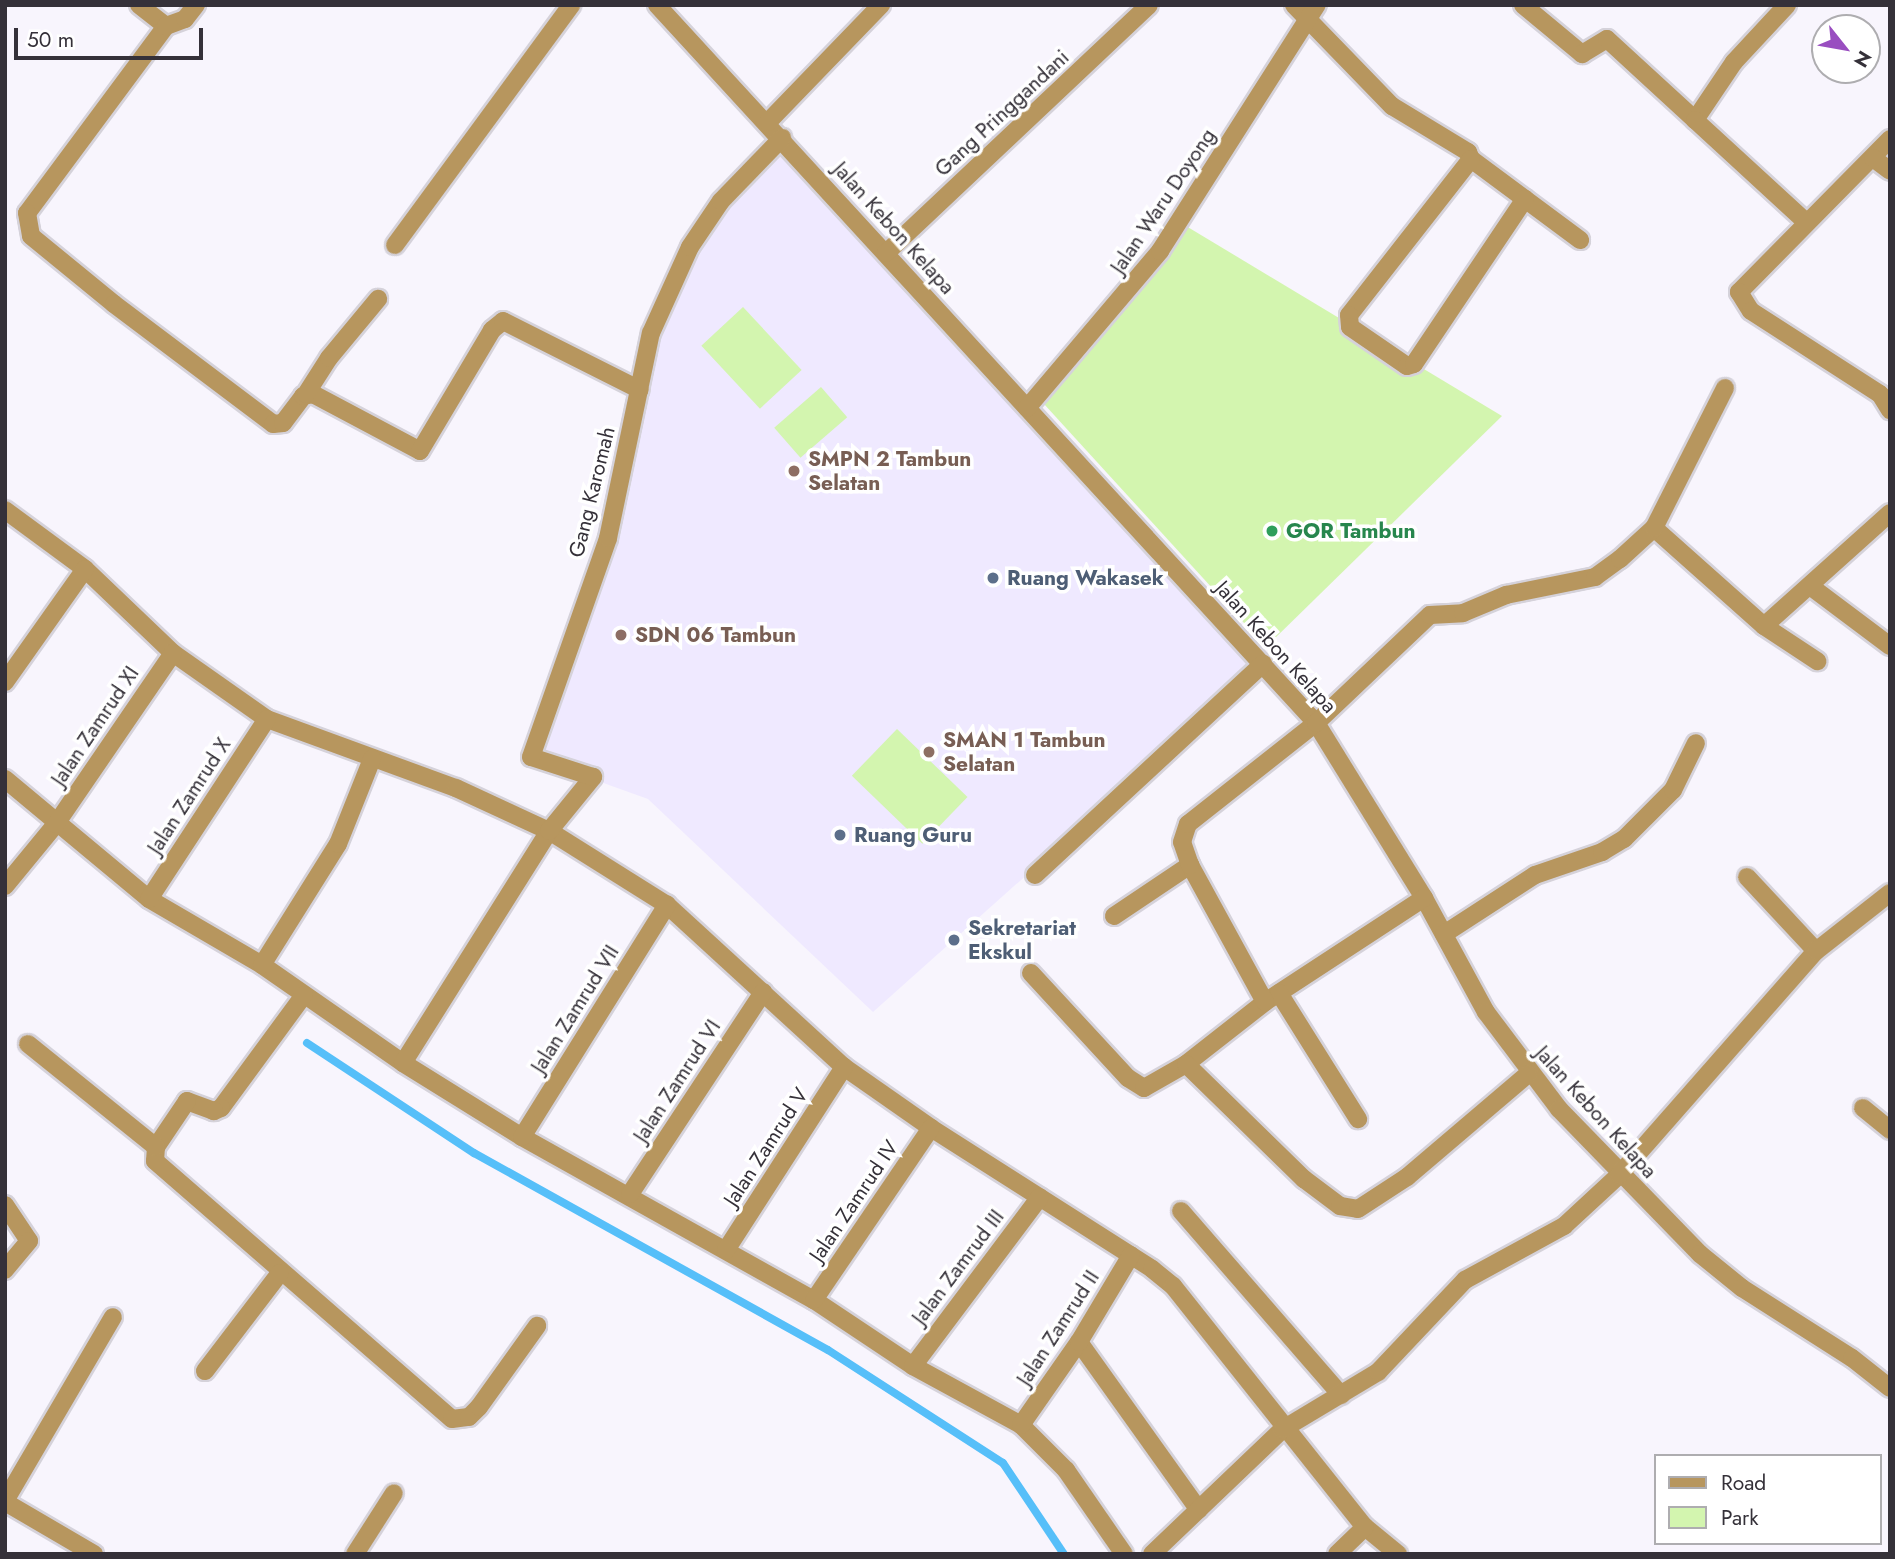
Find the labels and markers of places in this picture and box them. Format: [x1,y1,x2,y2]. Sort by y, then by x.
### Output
place label: SMPN 2 Tambun Selatan [808,446,971,496]
marker: SMPN 2 Tambun Selatan [786,463,802,479]
place label: GOR Tambun [1286,518,1416,544]
marker: GOR Tambun [1264,523,1280,539]
place label: Ruang Wakasek [1007,565,1164,591]
marker: Ruang Wakasek [985,570,1001,586]
place label: SDN 06 Tambun [635,622,796,648]
marker: SDN 06 Tambun [613,627,629,643]
place label: SMAN 1 Tambun Selatan [943,727,1106,777]
marker: SMAN 1 Tambun Selatan [921,744,937,760]
place label: Ruang Guru [854,822,972,848]
marker: Ruang Guru [832,827,848,843]
place label: Sekretariat Ekskul [968,915,1076,965]
marker: Sekretariat Ekskul [946,932,962,948]

